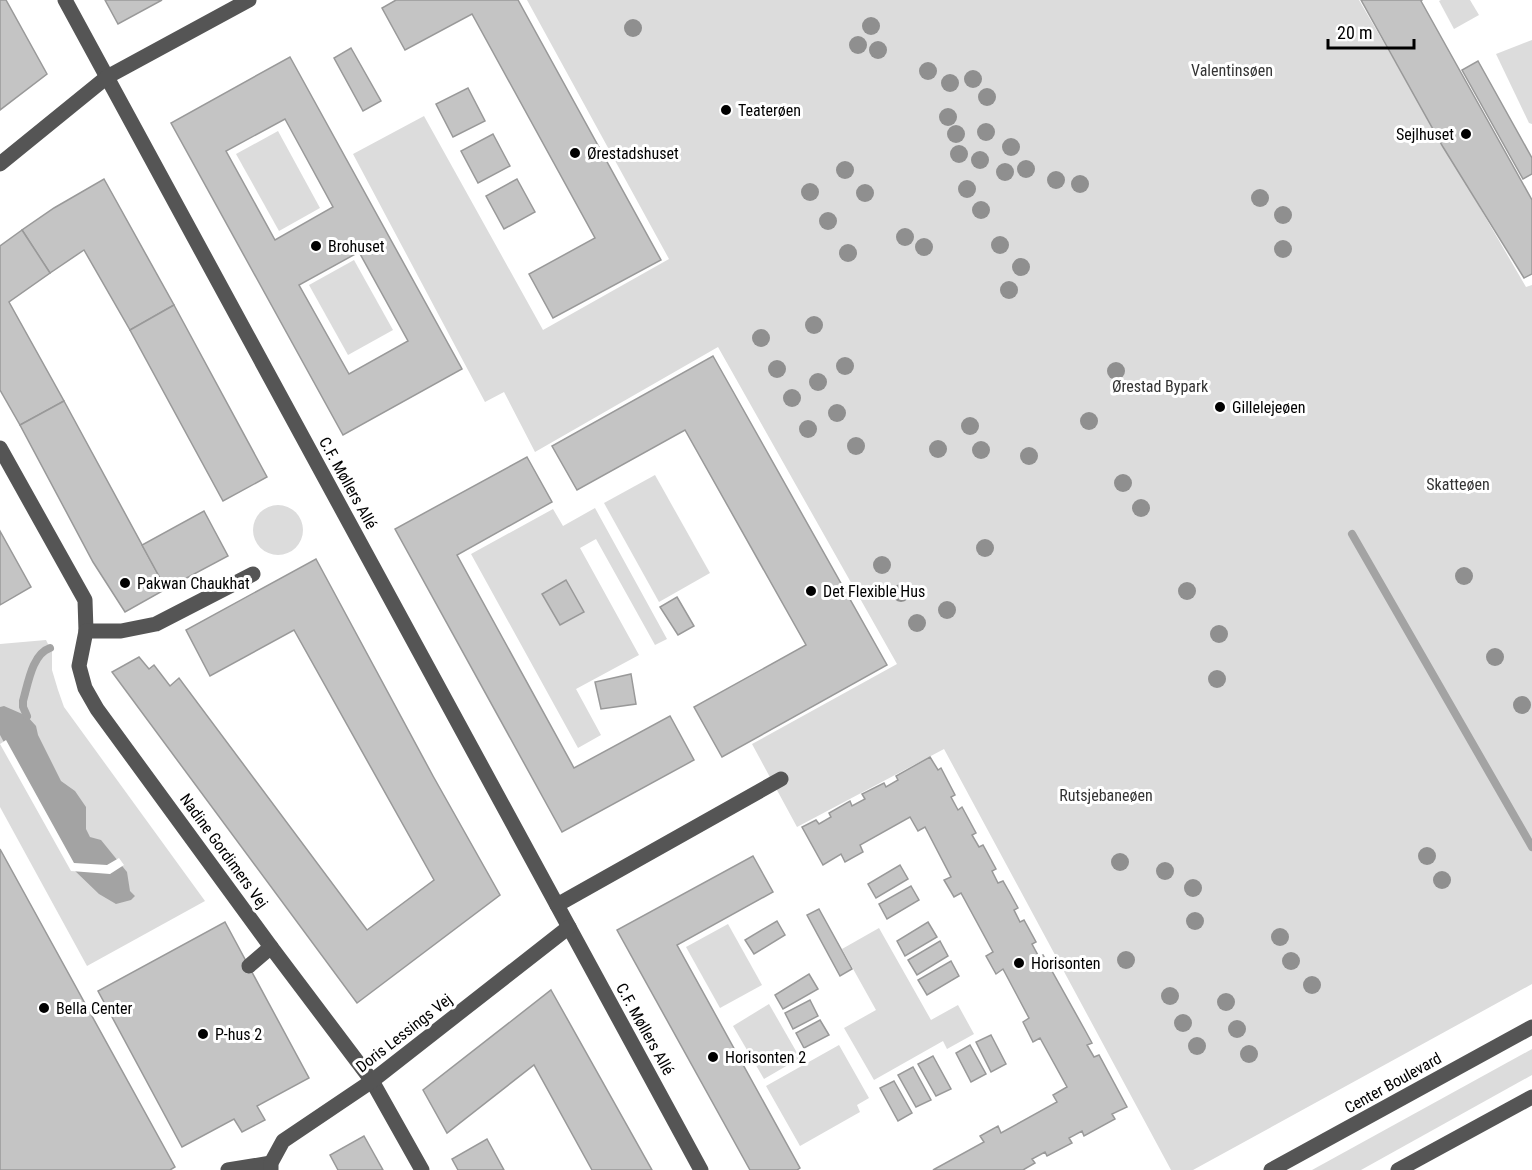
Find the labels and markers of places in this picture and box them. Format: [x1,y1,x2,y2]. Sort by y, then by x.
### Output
place label: Teaterøen [738,101,801,120]
marker: Teaterøen [719,103,733,117]
place label: Sejlhuset [1396,125,1454,144]
marker: Sejlhuset [1459,127,1473,141]
place label: Ørestadshuset [587,144,679,163]
marker: Ørestadshuset [568,146,582,160]
place label: Brohuset [328,237,385,256]
marker: Brohuset [309,239,323,253]
place label: Gillelejeøen [1232,398,1305,417]
marker: Gillelejeøen [1213,400,1227,414]
place label: Pakwan Chaukhat [137,574,250,593]
marker: Pakwan Chaukhat [118,576,132,590]
place label: Det Flexible Hus [823,582,925,601]
marker: Det Flexible Hus [804,584,818,598]
place label: Horisonten [1031,954,1101,973]
marker: Horisonten [1012,956,1026,970]
place label: Bella Center [56,999,132,1018]
marker: Bella Center [37,1001,51,1015]
place label: P-hus 2 [215,1025,262,1044]
marker: P-hus 2 [196,1027,210,1041]
place label: Horisonten 2 [725,1048,806,1067]
marker: Horisonten 2 [706,1050,720,1064]

